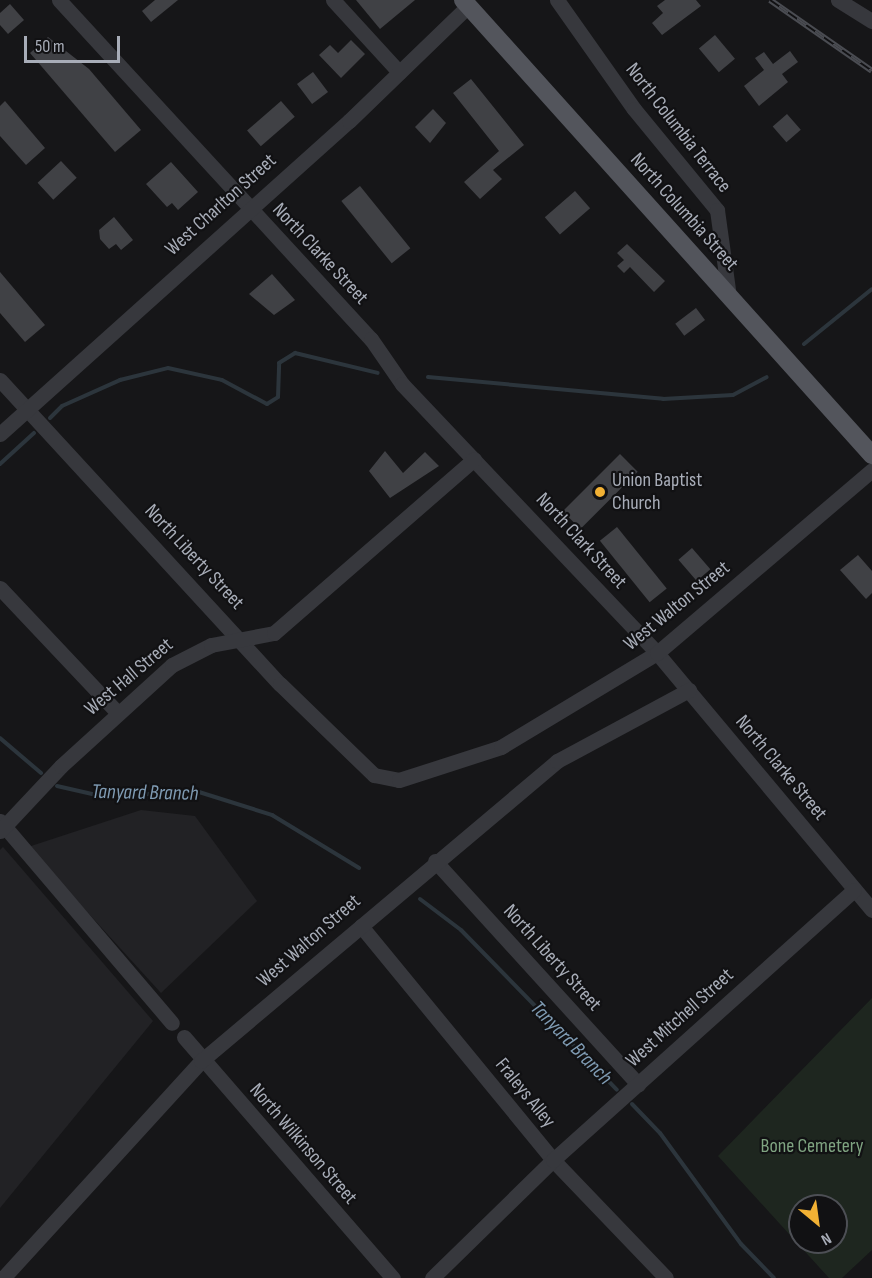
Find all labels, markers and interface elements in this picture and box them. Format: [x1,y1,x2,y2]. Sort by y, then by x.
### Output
scale bar [27,24,123,62]
text: 50 m [35,36,65,57]
street label: North Columbia Terrace [620,59,736,197]
street label: North Columbia Street [625,148,743,276]
street label: West Charlton Street [161,149,281,261]
street label: North Clarke Street [267,198,373,310]
place label: Union Baptist Church [612,468,702,515]
marker: Union Baptist Church [593,485,607,499]
street label: North Clark Street [531,488,631,594]
street label: North Liberty Street [139,499,249,615]
street label: West Walton Street [619,556,735,656]
street label: West Hall Street [80,633,178,721]
street label: North Clarke Street [730,711,832,825]
water label: Tanyard Branch [91,779,199,807]
street label: West Walton Street [252,890,366,992]
street label: North Liberty Street [498,900,606,1016]
street label: West Mitchell Street [621,964,739,1072]
water label: Tanyard Branch [525,996,617,1090]
street label: Fraleys Alley [490,1053,560,1133]
street label: North Wilkinson Street [244,1079,362,1209]
park label: Bone Cemetery [761,1134,863,1158]
north arrow [788,1194,848,1254]
text: N [818,1228,834,1249]

